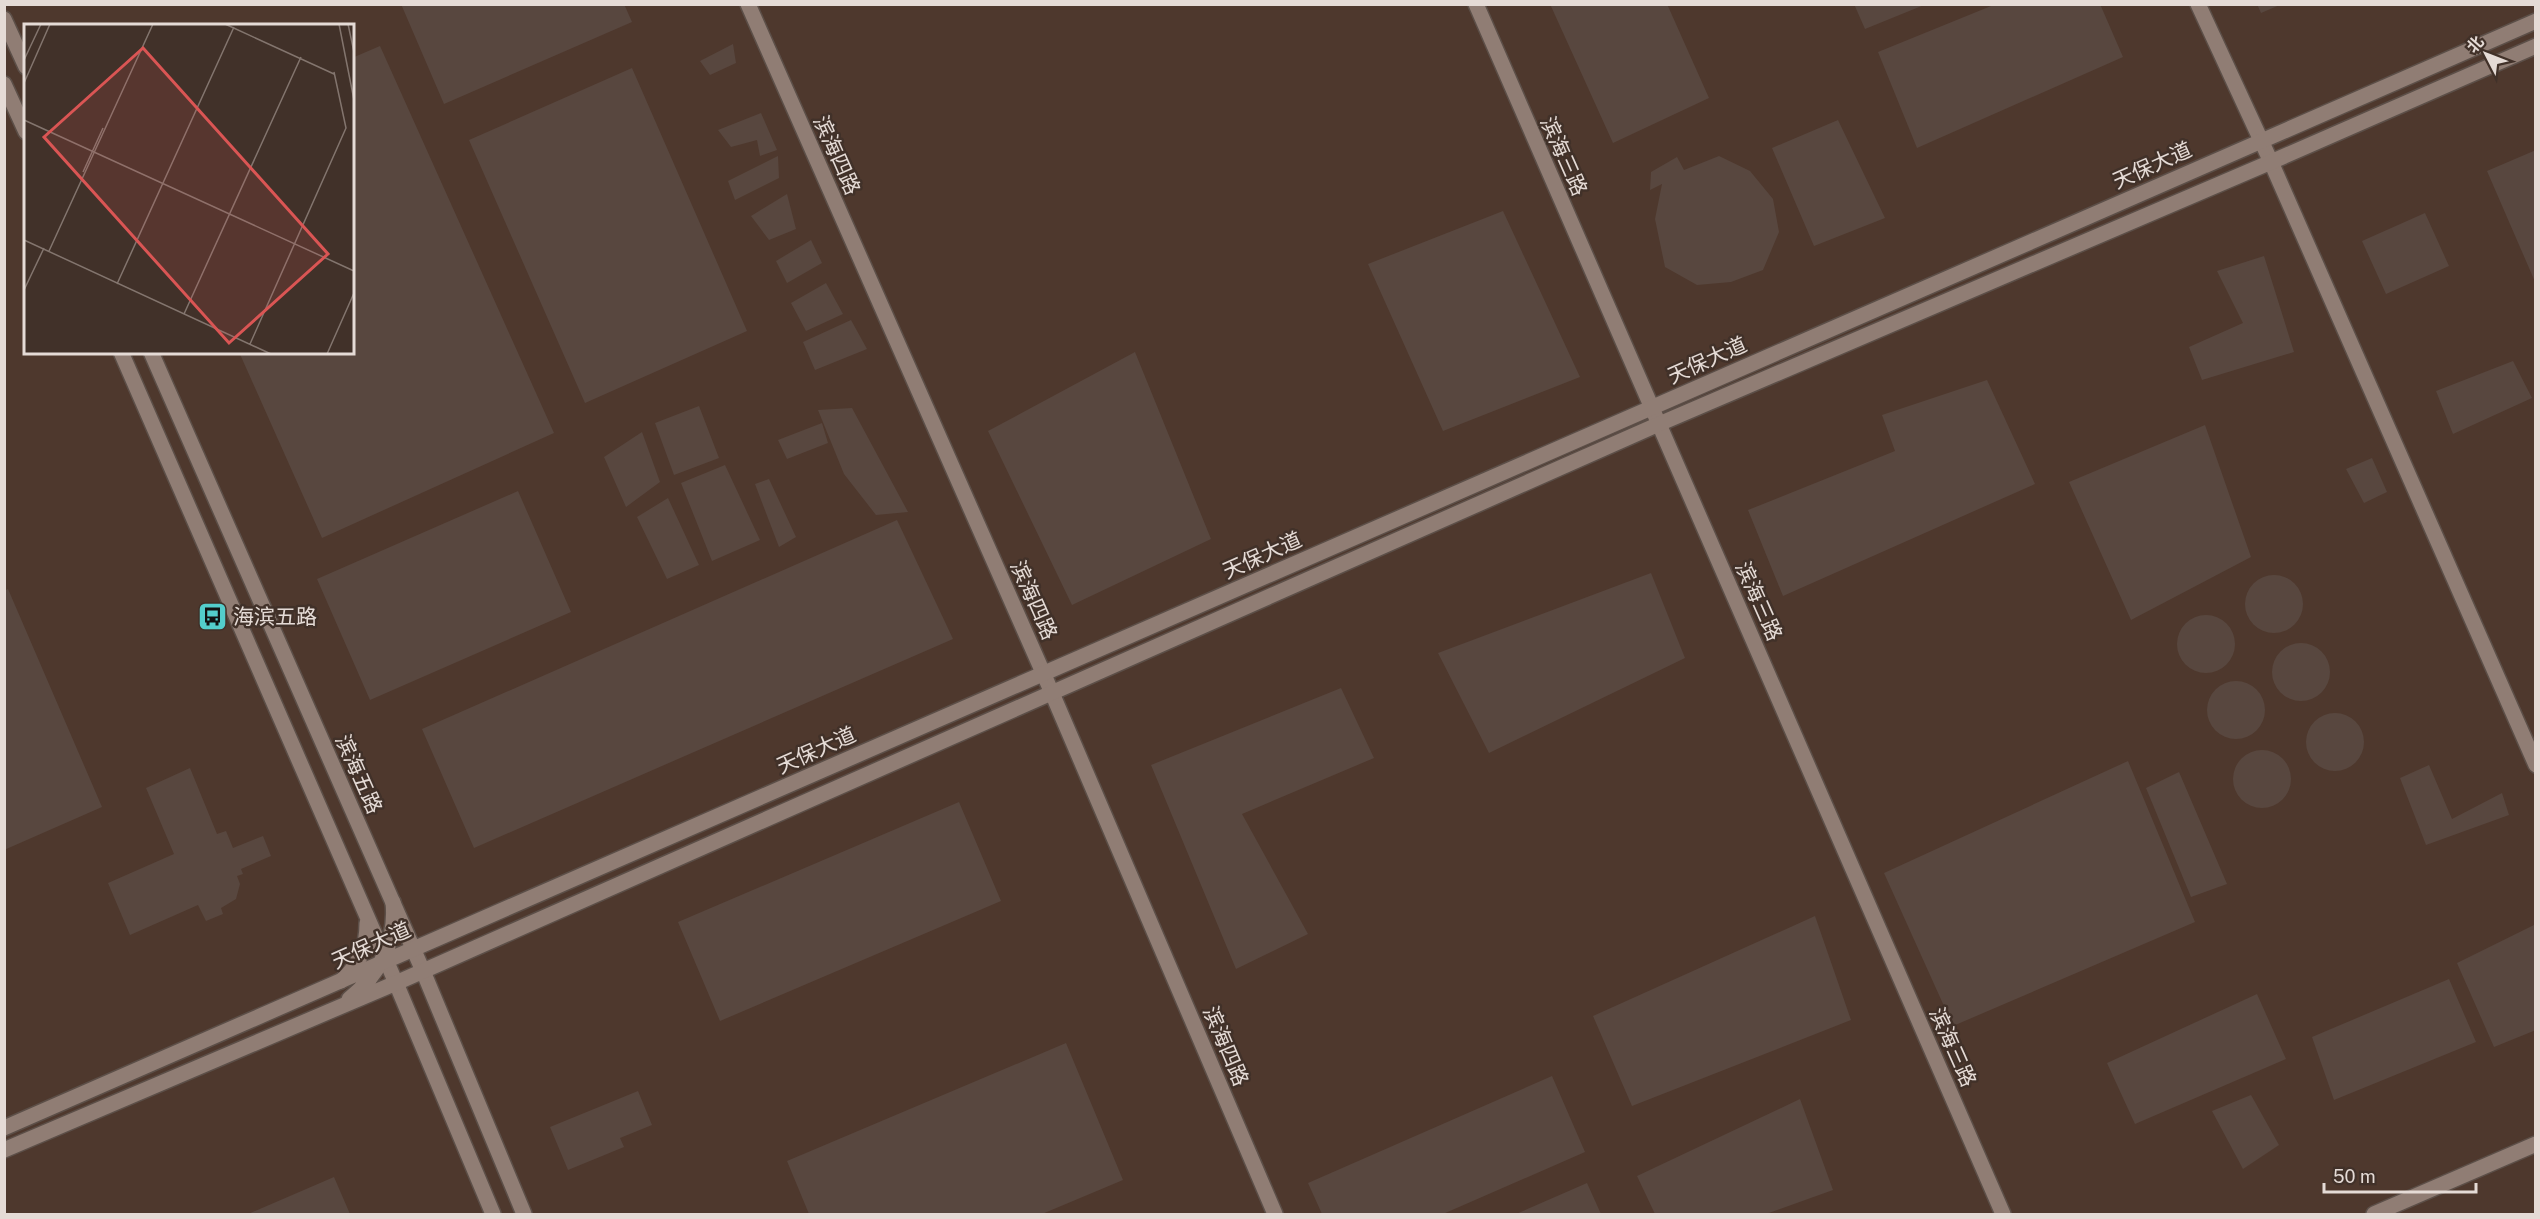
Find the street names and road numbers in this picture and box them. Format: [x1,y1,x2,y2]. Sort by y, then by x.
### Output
street label: 滨海四路 [808,112,866,198]
street label: 滨海三路 [1535,113,1593,199]
street label: 天保大道 [2109,136,2195,194]
street label: 天保大道 [1664,331,1750,389]
street label: 天保大道 [1219,526,1305,584]
street label: 滨海四路 [1005,557,1063,643]
street label: 滨海三路 [1730,558,1788,644]
street label: 天保大道 [773,721,859,779]
street label: 滨海五路 [330,731,388,817]
street label: 天保大道 [328,916,414,974]
street label: 滨海四路 [1198,1002,1254,1090]
street label: 滨海三路 [1924,1004,1982,1090]

